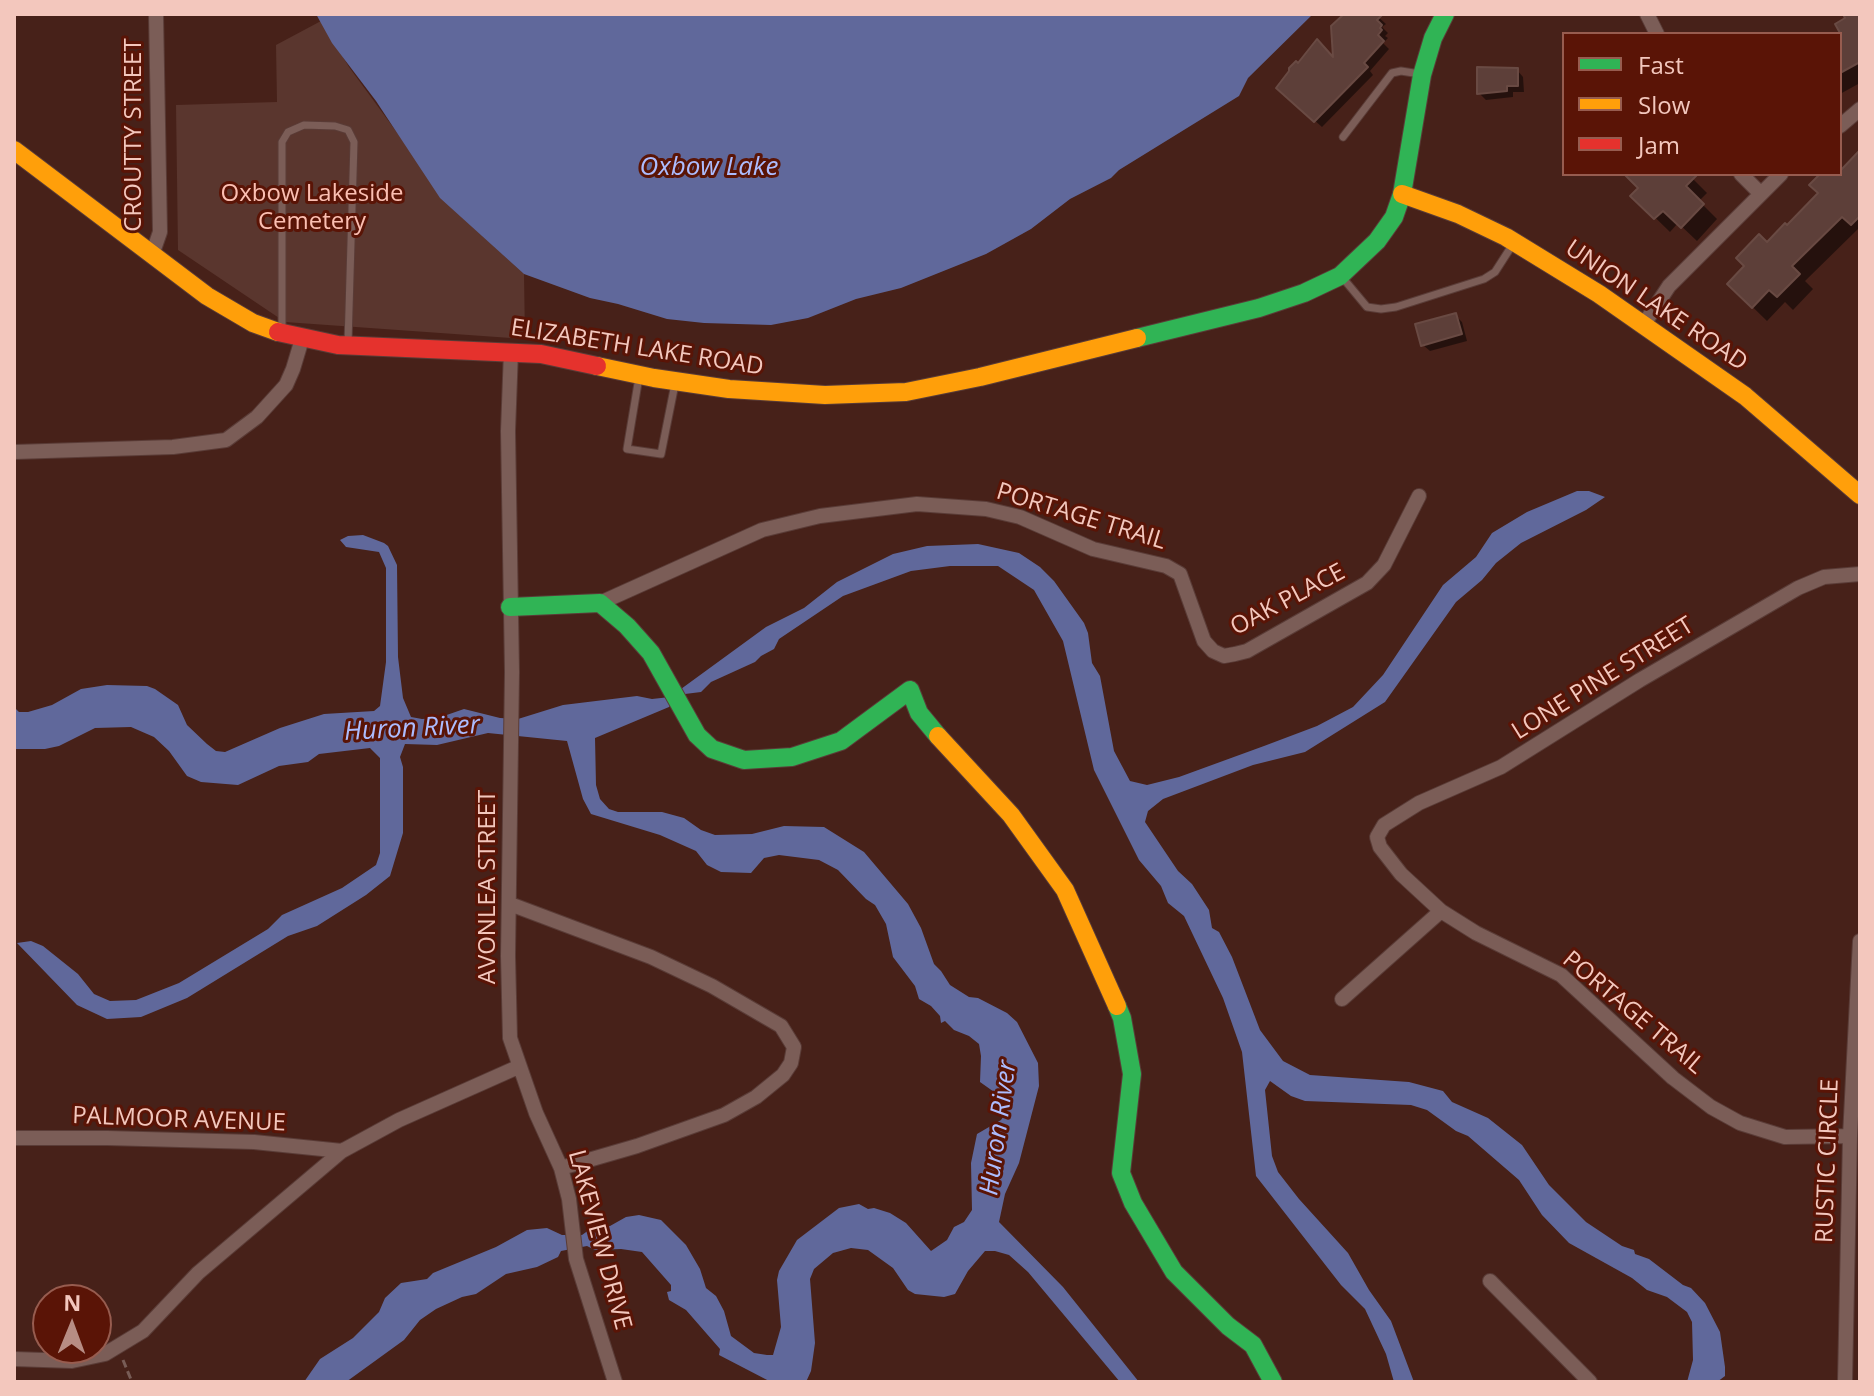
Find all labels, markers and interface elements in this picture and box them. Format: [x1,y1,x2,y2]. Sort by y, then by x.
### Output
legend [1562,32,1842,176]
street label: CROUTTY STREET [120,38,148,232]
text: Fast [1638,48,1684,81]
text: Slow [1638,88,1690,121]
text: Jam [1638,128,1680,161]
water label: Oxbow Lake [639,152,779,184]
park label: Oxbow Lakeside Cemetery [221,180,403,236]
street label: UNION LAKE ROAD [1560,234,1752,378]
street label: ELIZABETH LAKE ROAD [509,314,765,382]
street label: PORTAGE TRAIL [993,478,1169,556]
street label: OAK PLACE [1226,558,1350,642]
street label: LONE PINE STREET [1507,611,1699,747]
water label: Huron River [343,710,481,748]
street label: AVONLEA STREET [474,790,502,984]
street label: PORTAGE TRAIL [1556,945,1710,1081]
water label: Huron River [974,1059,1024,1197]
street label: RUSTIC CIRCLE [1811,1078,1845,1244]
street label: PALMOOR AVENUE [72,1102,286,1138]
street label: LAKEVIEW DRIVE [561,1147,637,1333]
north arrow [32,1284,112,1364]
text: N [63,1287,82,1317]

